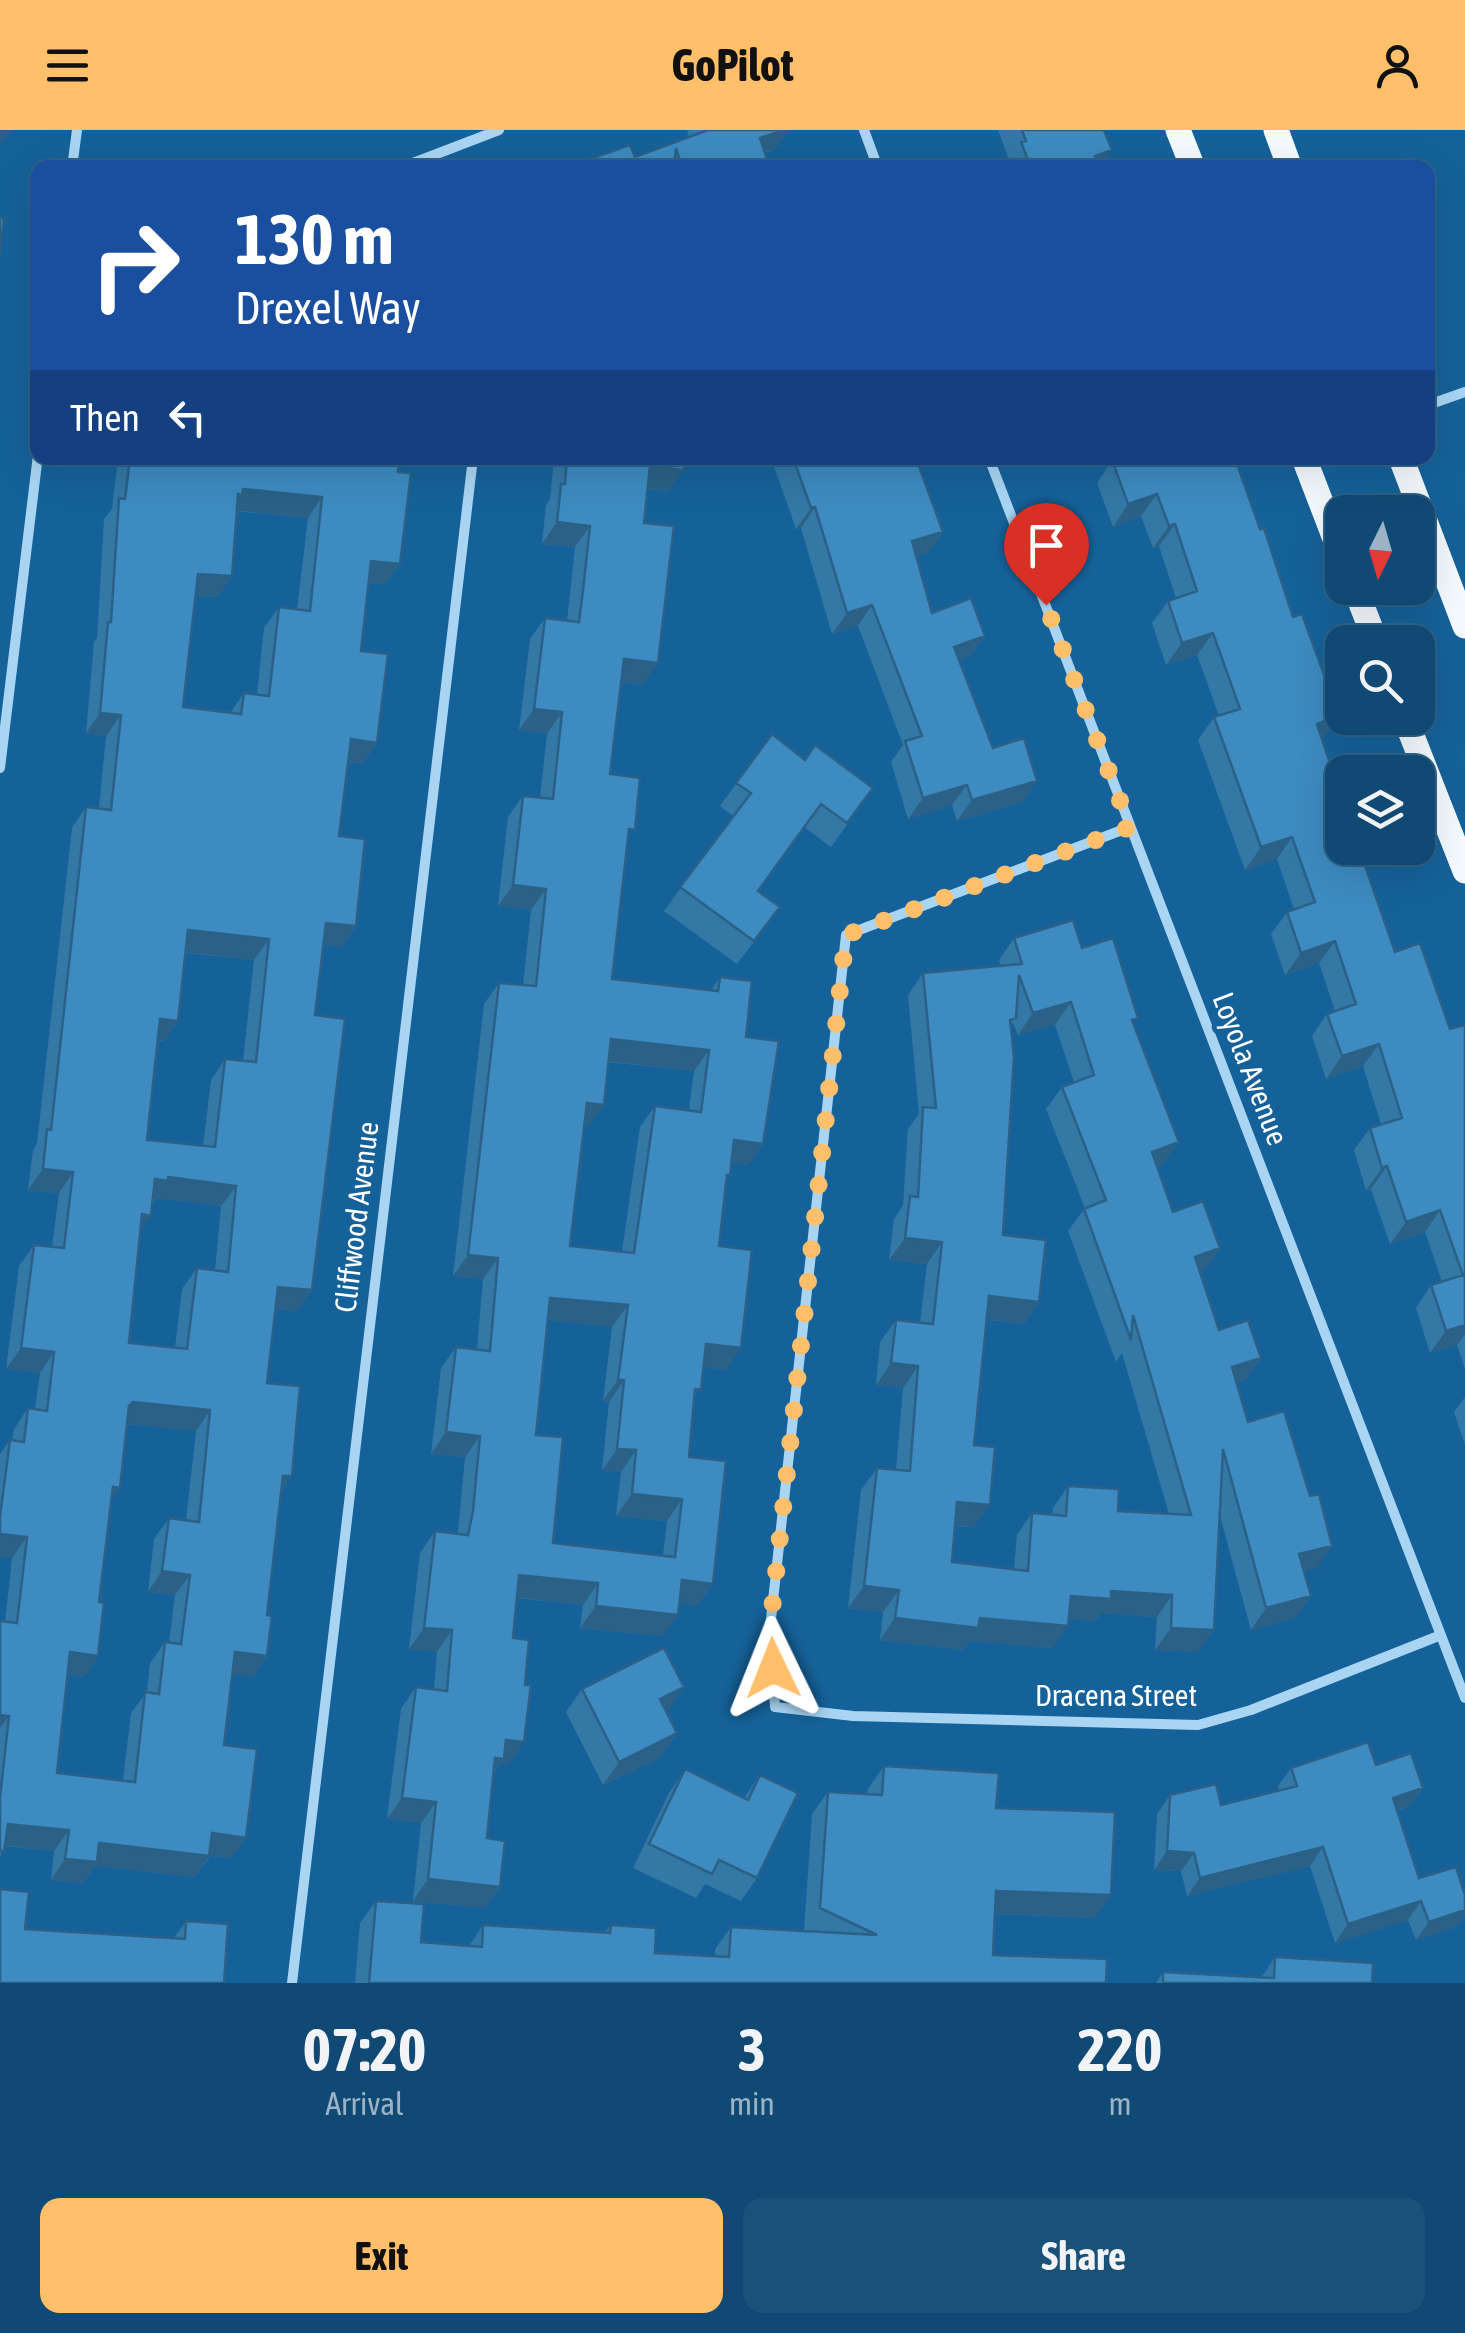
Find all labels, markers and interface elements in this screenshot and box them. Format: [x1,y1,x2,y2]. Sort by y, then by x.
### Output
icon: menu [40,38,95,93]
icon: person [1370,38,1425,93]
text: GoPilot [671,39,794,91]
text: 130 m [235,199,394,279]
icon: right [70,200,200,330]
text: Drexel Way [235,282,420,334]
icon: left [160,390,215,445]
text: Then [70,396,140,439]
north arrow [1325,495,1435,605]
map controls [1325,495,1435,865]
pin [1004,503,1089,606]
icon: arrive [1019,518,1074,573]
button: search [1325,625,1435,735]
button: layers [1325,755,1435,865]
street label: Loyola Avenue [1206,988,1296,1150]
street label: Cliffwood Avenue [327,1120,385,1314]
position arrow [721,1616,825,1720]
street label: Dracena Street [1035,1678,1197,1712]
text: 07:20 [303,2015,426,2084]
text: 3 [738,2015,766,2084]
text: 220 [1078,2015,1162,2084]
text: Arrival [325,2085,404,2122]
text: min [729,2085,775,2122]
text: m [1108,2085,1131,2122]
button: Exit [40,2198,723,2313]
button: Share [743,2198,1425,2313]

